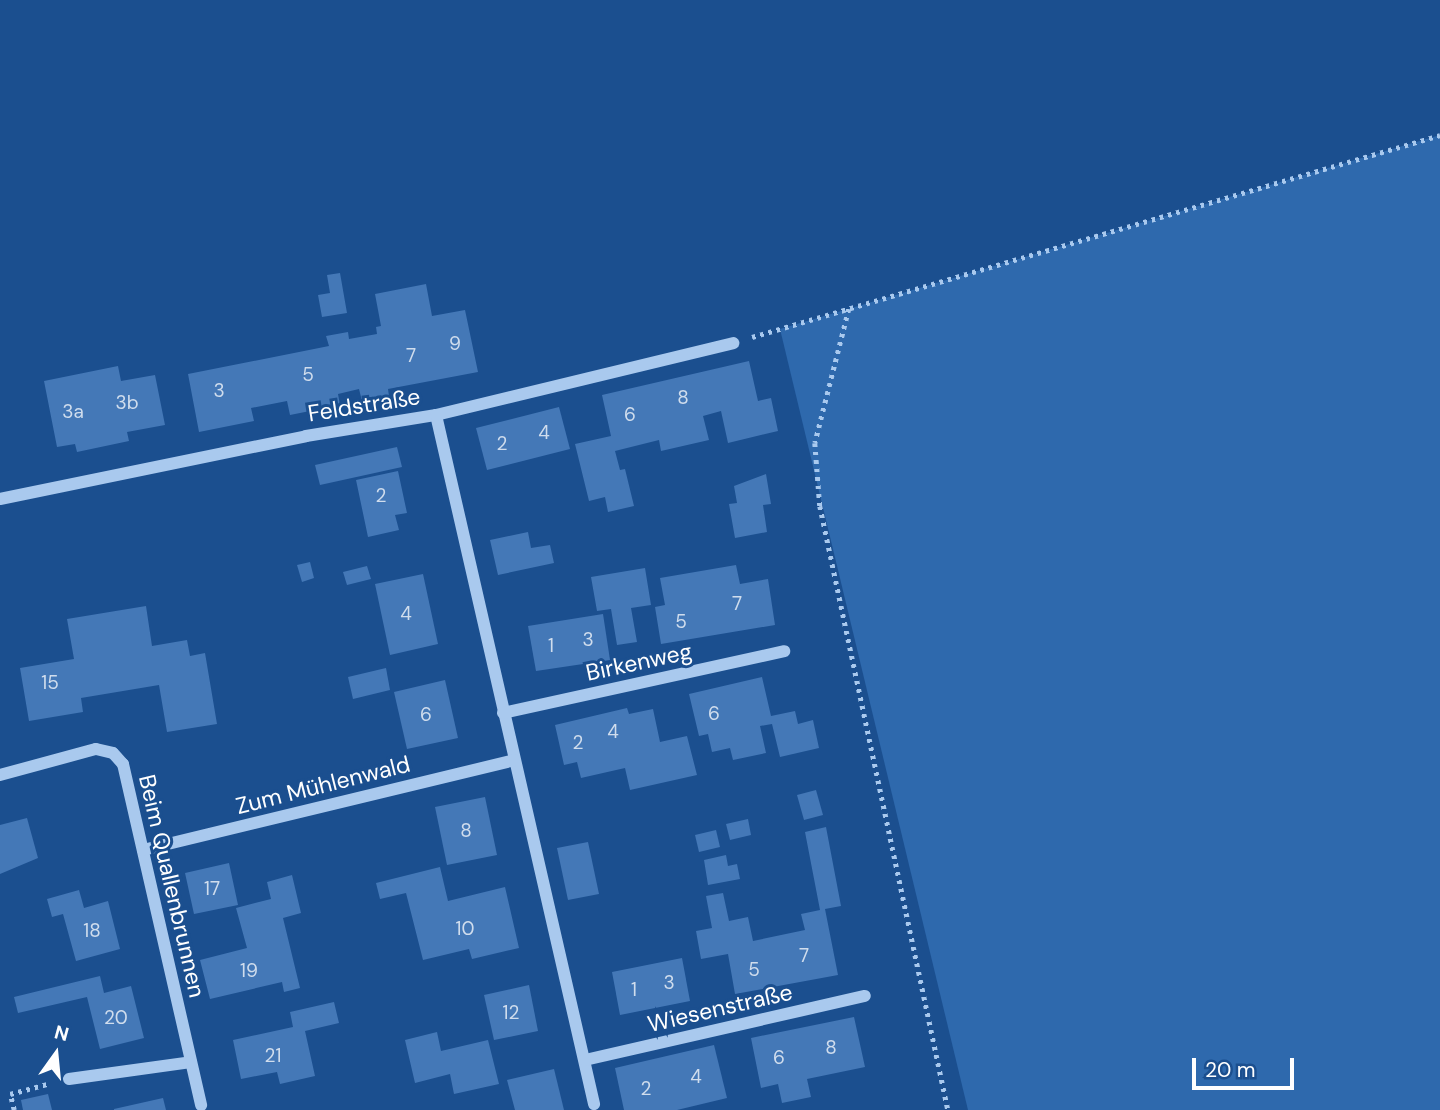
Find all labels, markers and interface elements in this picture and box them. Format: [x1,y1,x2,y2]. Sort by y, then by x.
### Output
house number: 9 [449,333,461,355]
house number: 7 [406,345,416,367]
house number: 5 [302,364,314,386]
house number: 3 [213,380,225,402]
street label: Feldstraße [306,382,422,428]
house number: 8 [677,387,689,409]
house number: 3b [115,392,139,414]
house number: 3a [62,401,84,423]
house number: 6 [624,404,636,426]
house number: 4 [538,422,550,444]
house number: 2 [497,433,507,455]
house number: 2 [376,485,386,507]
house number: 7 [732,593,742,615]
house number: 4 [400,603,412,625]
house number: 5 [675,611,687,633]
house number: 3 [582,629,594,651]
house number: 1 [548,635,554,657]
street label: Birkenweg [583,637,695,687]
house number: 15 [41,672,59,694]
house number: 6 [708,703,720,725]
house number: 6 [420,704,432,726]
house number: 4 [607,721,619,743]
house number: 2 [573,732,583,754]
street label: Zum Mühlenwald [233,750,413,820]
street label: Beim Quallenbrunnen [133,772,211,1000]
house number: 8 [460,820,472,842]
house number: 17 [204,878,220,900]
house number: 10 [456,918,474,940]
house number: 18 [83,920,101,942]
house number: 7 [799,945,809,967]
house number: 5 [748,959,760,981]
house number: 19 [240,960,258,982]
house number: 3 [663,972,675,994]
street label: Wiesenstraße [645,978,795,1038]
house number: 1 [631,979,637,1001]
house number: 12 [503,1002,519,1024]
house number: 20 [104,1007,128,1029]
north arrow [21,1019,91,1089]
text: N [52,1019,71,1047]
house number: 8 [825,1037,837,1059]
scale bar [1195,1044,1296,1088]
house number: 21 [265,1045,281,1067]
house number: 6 [773,1047,785,1069]
text: 20 m [1205,1056,1256,1084]
house number: 4 [690,1066,702,1088]
house number: 2 [641,1078,651,1100]

